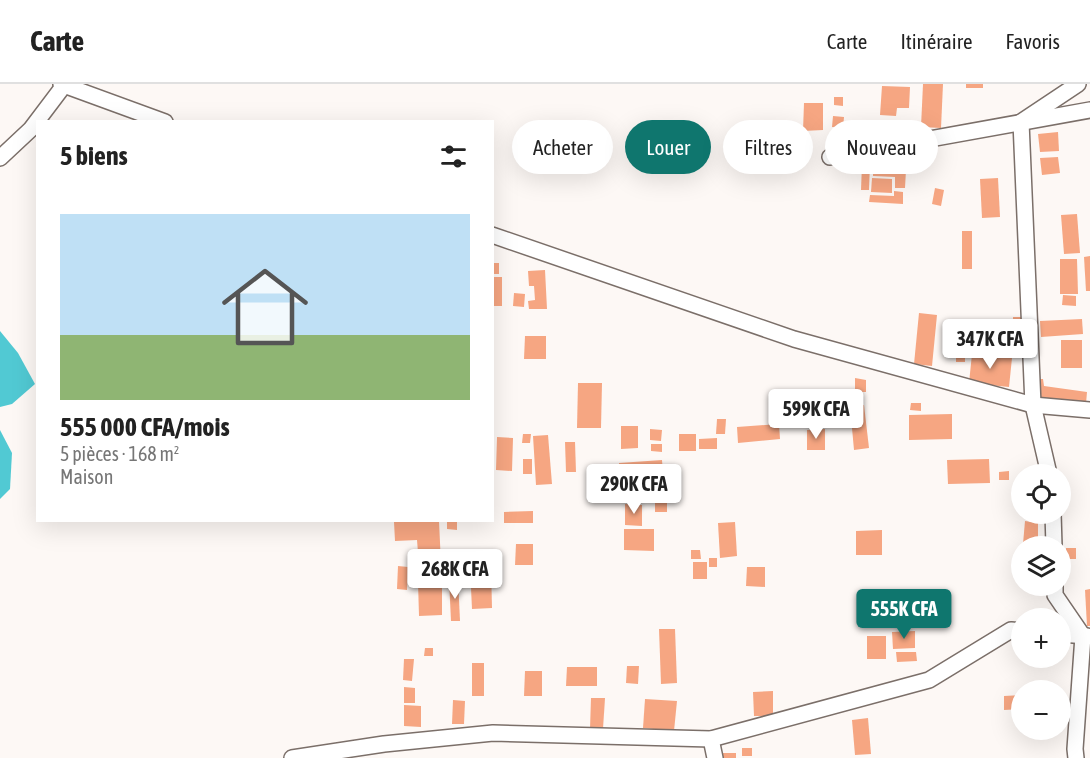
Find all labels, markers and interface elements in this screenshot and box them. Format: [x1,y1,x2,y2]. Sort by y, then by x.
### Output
text: Carte [30,25,84,57]
text: Carte [827,29,867,53]
text: Itinéraire [900,29,972,53]
text: Favoris [1005,29,1060,53]
chip: Acheter [512,120,613,174]
chip: Louer [625,120,711,174]
chip: Filtres [723,120,813,174]
chip: Nouveau [825,120,938,174]
icon: filters [437,140,470,173]
text: 5 biens [60,141,128,171]
icon: home [211,253,319,361]
pin: 347K CFA [928,319,1052,370]
text: 347K CFA [956,327,1024,350]
pin: 599K CFA [754,389,878,440]
text: 599K CFA [782,397,850,420]
text: 555 000 CFA/mois [60,412,230,442]
text: 5 pièces · 168 m² [60,442,179,465]
pin: 290K CFA [572,464,696,515]
map controls [1011,464,1071,740]
button: locate [1011,464,1071,524]
text: Maison [60,465,113,488]
text: 290K CFA [600,472,668,495]
button: layers [1011,536,1071,596]
pin: 268K CFA [393,549,517,600]
text: 268K CFA [421,557,489,580]
pin: 555K CFA [842,589,966,640]
text: 555K CFA [870,597,938,620]
button: + [1011,608,1071,668]
button: − [1011,680,1071,740]

